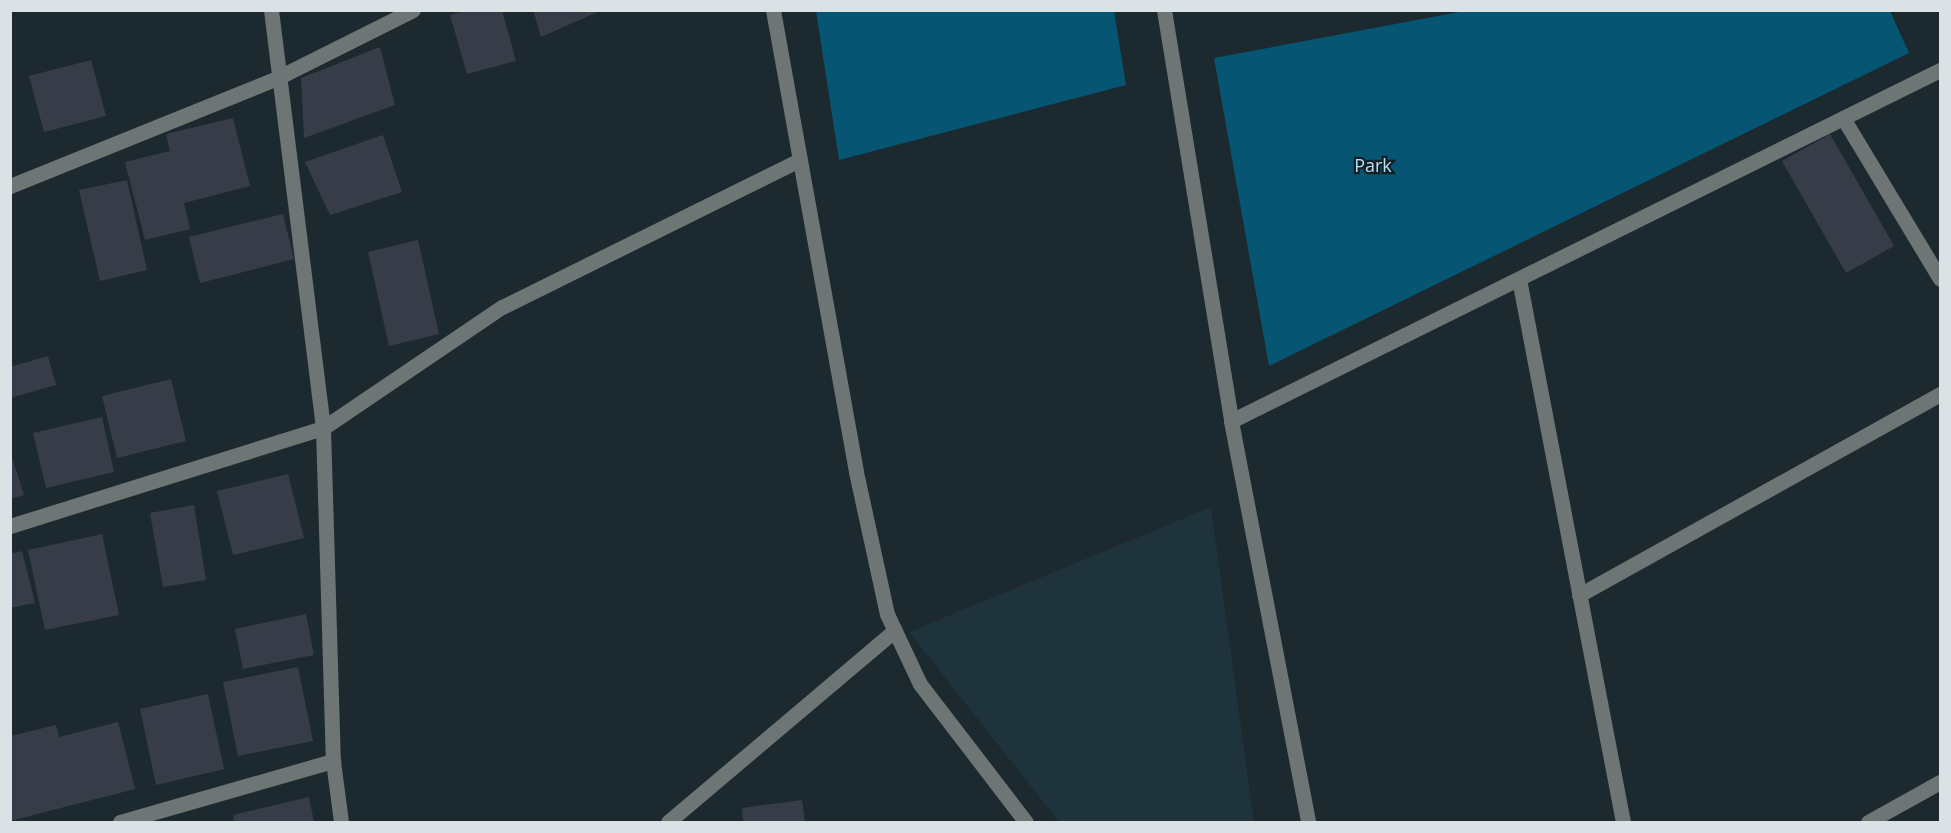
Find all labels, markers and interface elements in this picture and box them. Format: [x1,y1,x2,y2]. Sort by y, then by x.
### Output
park label: Park [1354,154,1392,176]

